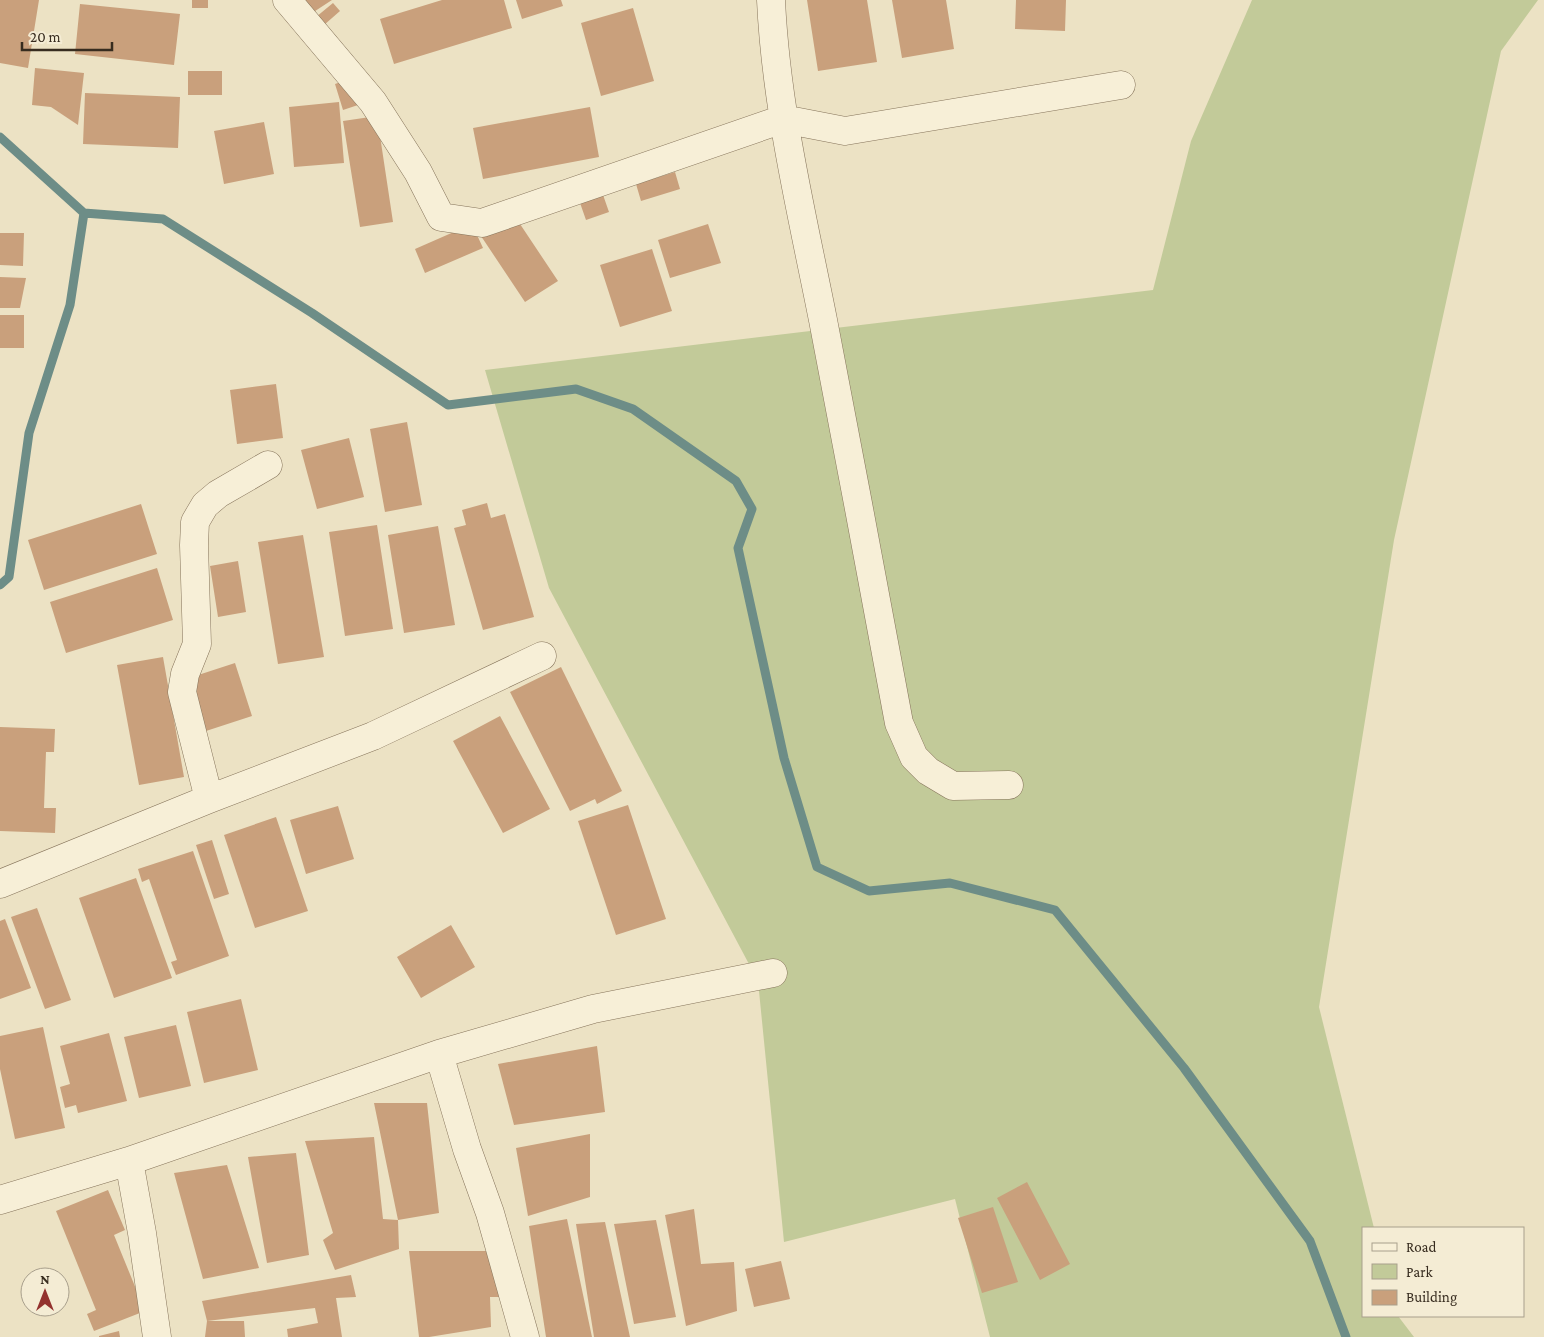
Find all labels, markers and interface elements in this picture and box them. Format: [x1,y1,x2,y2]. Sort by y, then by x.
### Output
scale bar [22,20,112,52]
text: 20 m [30,29,61,45]
legend [1362,1227,1524,1317]
text: Road [1406,1239,1437,1255]
text: Park [1406,1264,1433,1280]
north arrow [20,1267,70,1317]
text: N [40,1271,50,1287]
text: Building [1406,1289,1457,1306]

